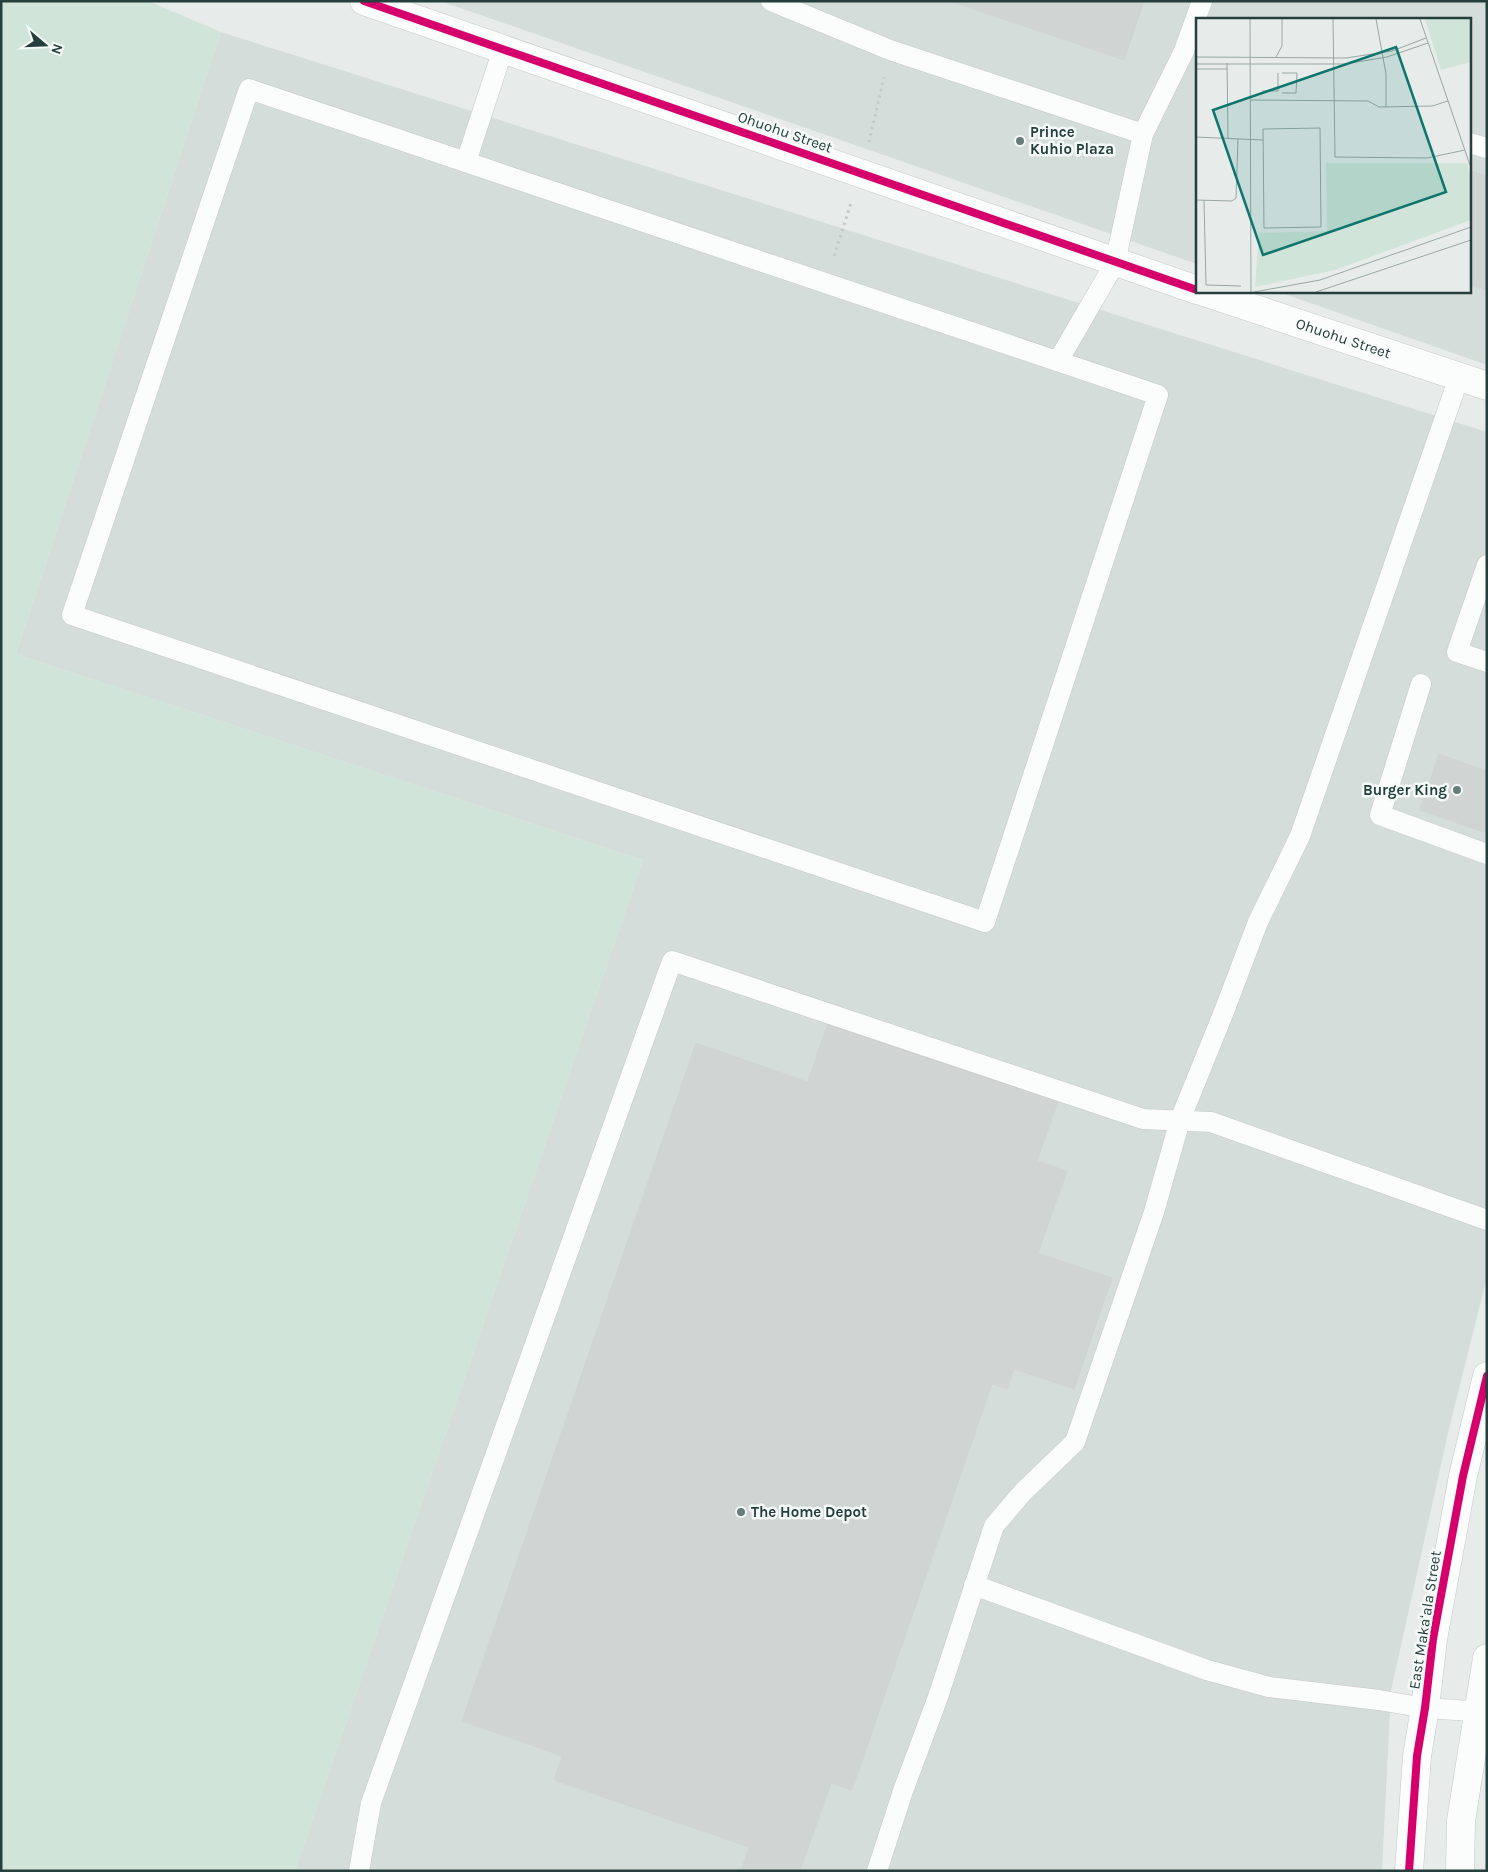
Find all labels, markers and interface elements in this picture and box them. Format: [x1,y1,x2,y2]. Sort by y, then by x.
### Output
inset map [1196,18,1470,292]
north arrow [20,20,70,70]
text: N [47,42,66,57]
street label: Ohuohu Street [735,107,835,157]
place label: Prince Kuhio Plaza [1030,123,1114,158]
marker: Prince Kuhio Plaza [1014,135,1026,147]
street label: Ohuohu Street [1294,314,1393,363]
place label: Burger King [1363,781,1447,799]
marker: Burger King [1451,784,1463,796]
place label: The Home Depot [751,1503,867,1521]
marker: The Home Depot [735,1506,747,1518]
street label: East Makaʻala Street [1405,1549,1445,1691]

